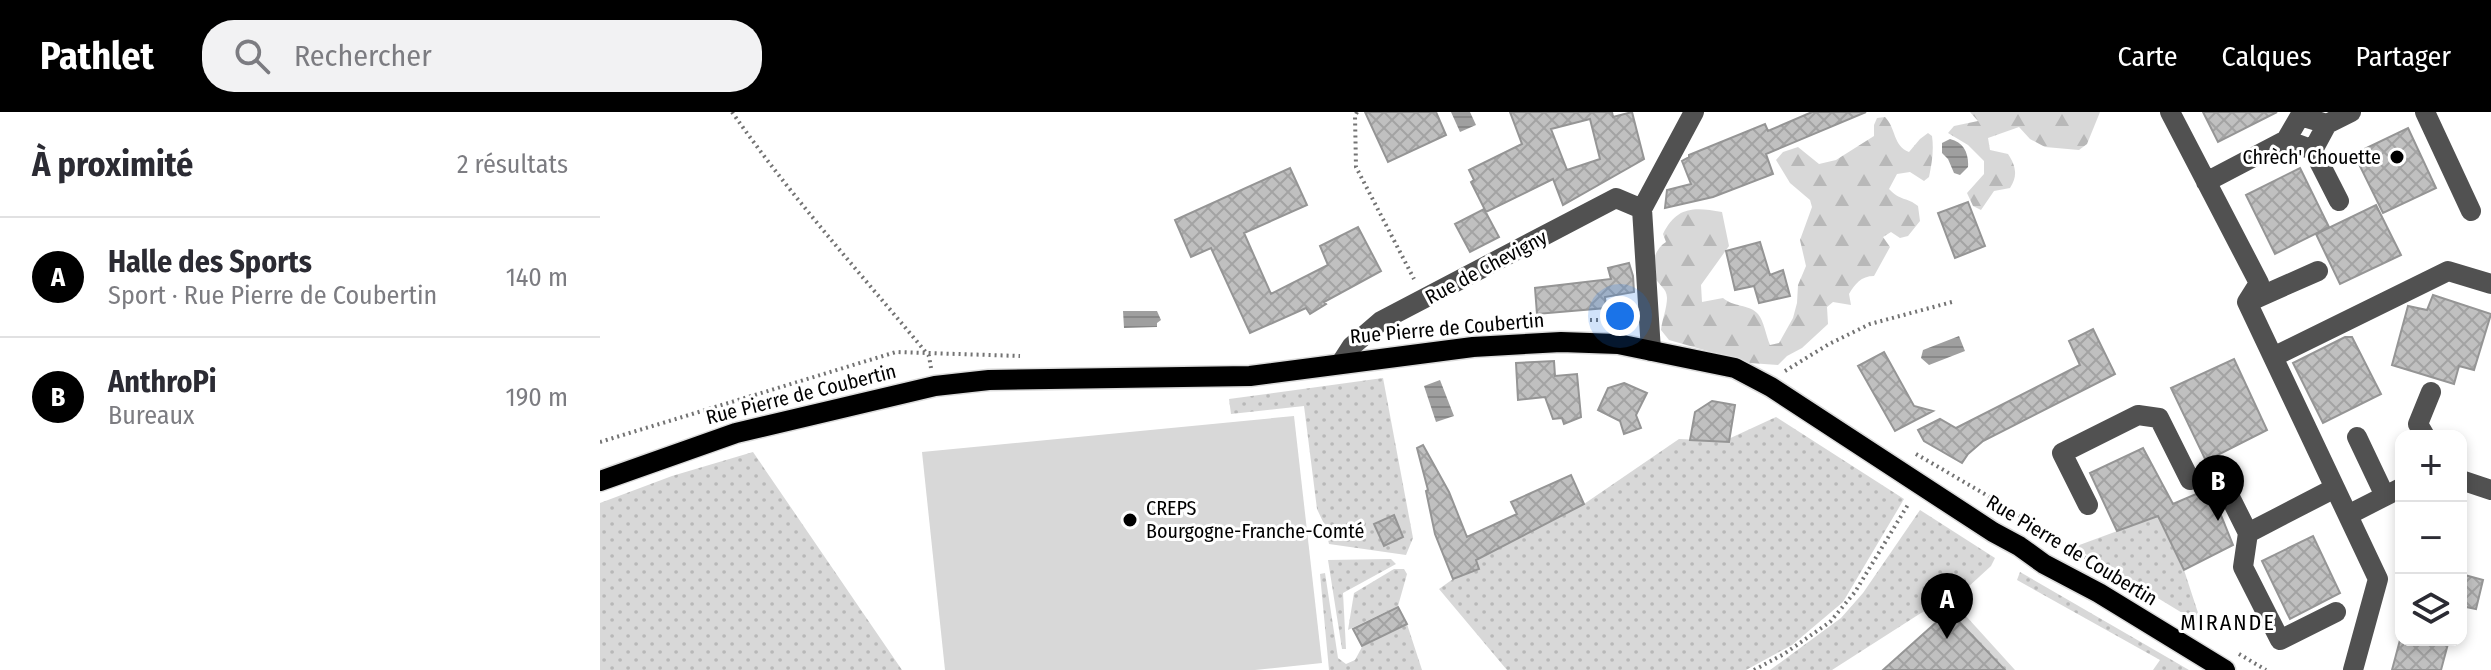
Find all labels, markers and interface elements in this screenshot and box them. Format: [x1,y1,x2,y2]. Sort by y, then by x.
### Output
search box [202,20,762,92]
text: Pathlet [40,33,154,79]
icon: search [230,34,274,78]
text: Rechercher [294,38,432,74]
text: Carte [2118,40,2178,73]
text: Calques [2222,40,2312,73]
text: Partager [2356,40,2451,73]
text: À proximité [32,144,193,185]
place label: Chrèch' Chouette [2243,145,2381,169]
marker: Chrèch' Chouette [2388,148,2406,166]
text: 2 résultats [457,149,568,180]
street label: Rue de Chevigny [1421,225,1551,309]
text: Halle des Sports [108,244,312,280]
text: A [51,262,65,293]
text: 140 m [506,262,568,293]
text: Sport · Rue Pierre de Coubertin [108,280,437,311]
your location [1600,296,1640,336]
street label: Rue Pierre de Coubertin [1349,308,1545,348]
street label: Rue Pierre de Coubertin [704,359,898,429]
text: AnthroPi [108,364,217,400]
text: B [51,382,65,413]
text: 190 m [506,382,568,413]
text: Bureaux [108,400,195,431]
map controls [2395,430,2467,646]
button: + [2395,430,2467,502]
pin: B [2192,455,2244,521]
street label: Rue Pierre de Coubertin [1982,490,2162,610]
place label: CREPS Bourgogne-Franche-Comté [1146,496,1364,543]
button: − [2395,502,2467,574]
marker: CREPS Bourgogne-Franche-Comté [1121,511,1139,529]
pin: A [1921,573,1973,639]
button: layers [2395,574,2467,646]
district label: MIRANDE [2180,609,2276,636]

